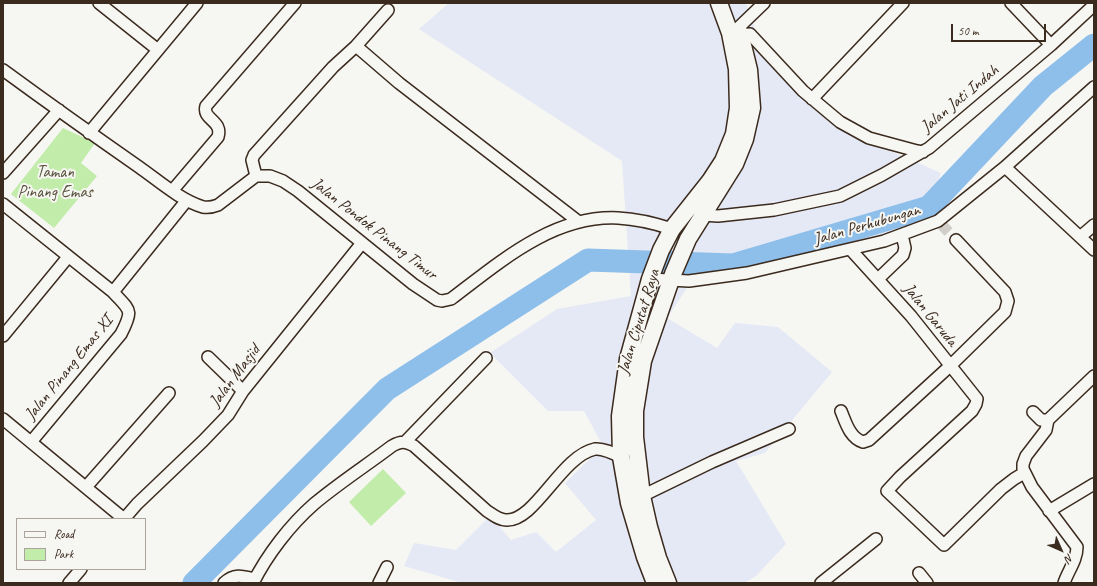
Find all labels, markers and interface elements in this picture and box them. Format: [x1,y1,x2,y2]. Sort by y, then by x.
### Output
scale bar [953,16,1048,42]
text: 50 m [958,23,978,39]
street label: Jalan Jati Indah [917,61,1003,137]
park label: Taman Pinang Emas [17,163,93,203]
street label: Jalan Pondok Pinang Timur [307,173,441,285]
street label: Jalan Perhubungan [812,200,922,250]
street label: Jalan Ciputat Raya [613,267,665,377]
street label: Jalan Garuda [898,279,962,351]
street label: Jalan Pinang Emas XI [21,312,117,424]
street label: Jalan Masjid [205,341,265,411]
legend [16,518,146,570]
text: Road [54,526,74,542]
north arrow [1041,530,1081,570]
text: Park [54,546,73,562]
text: N [1062,551,1077,566]

